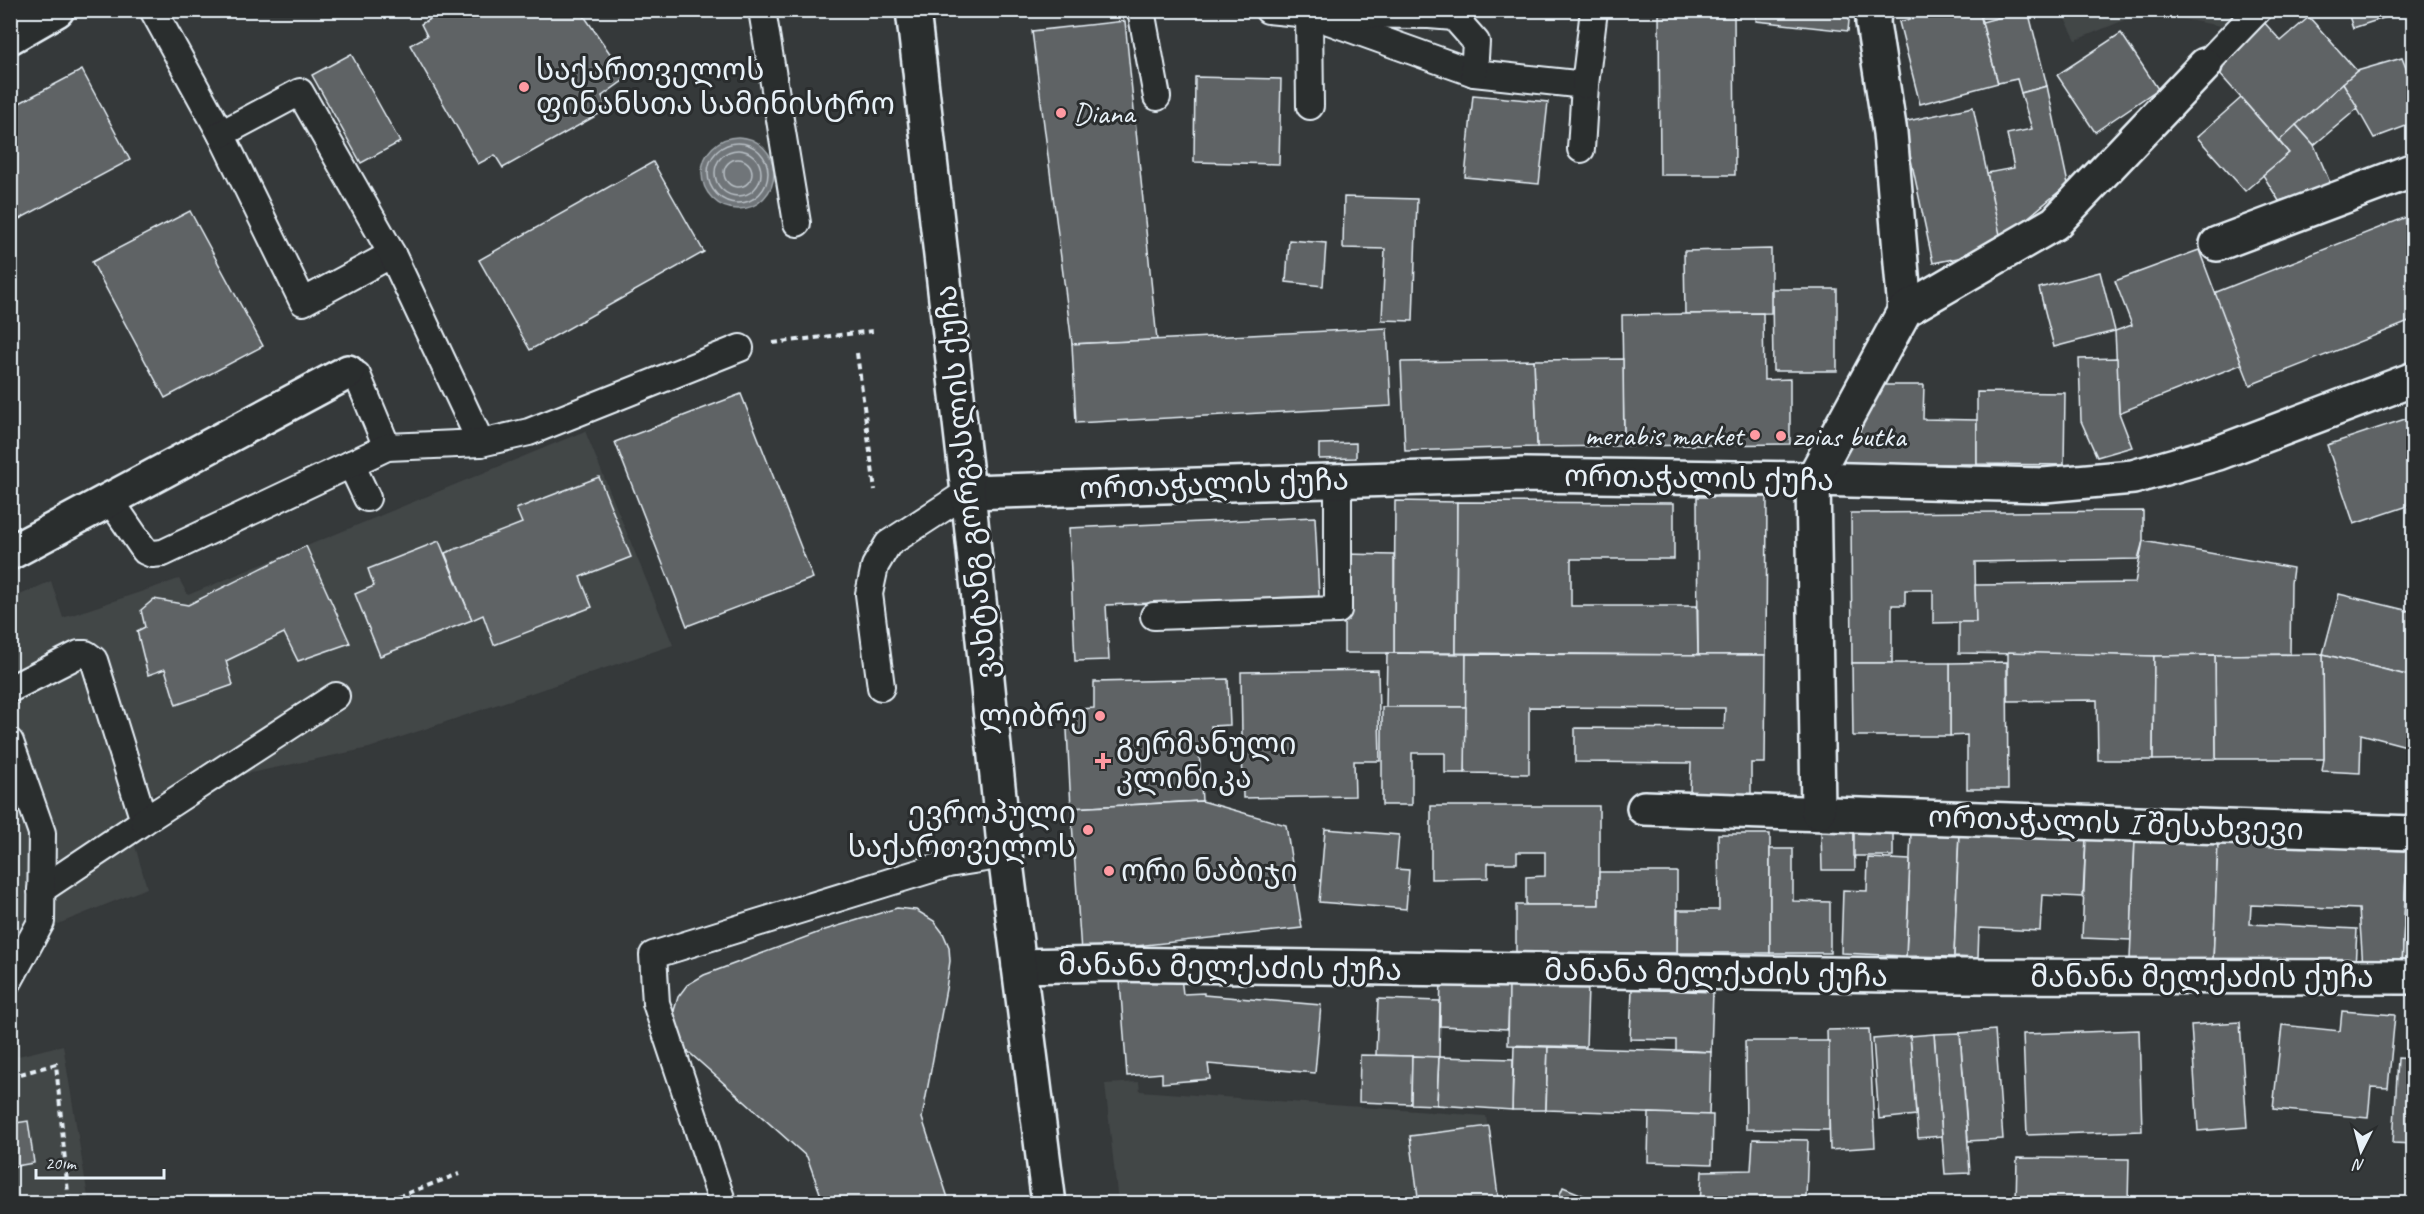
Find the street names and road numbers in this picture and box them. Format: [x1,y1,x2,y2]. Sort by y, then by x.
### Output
street label: ვახტანგ გორგასლის ქუჩა [926,283,1006,681]
street label: ორთაჭალის ქუჩა [1564,457,1834,499]
street label: ორთაჭალის ქუჩა [1078,460,1350,508]
street label: ორთაჭალის I შესახვევი [1928,797,2304,849]
street label: მანანა მელქაძის ქუჩა [1058,945,1402,989]
street label: მანანა მელქაძის ქუჩა [1544,951,1888,995]
street label: მანანა მელქაძის ქუჩა [2030,958,2374,996]

